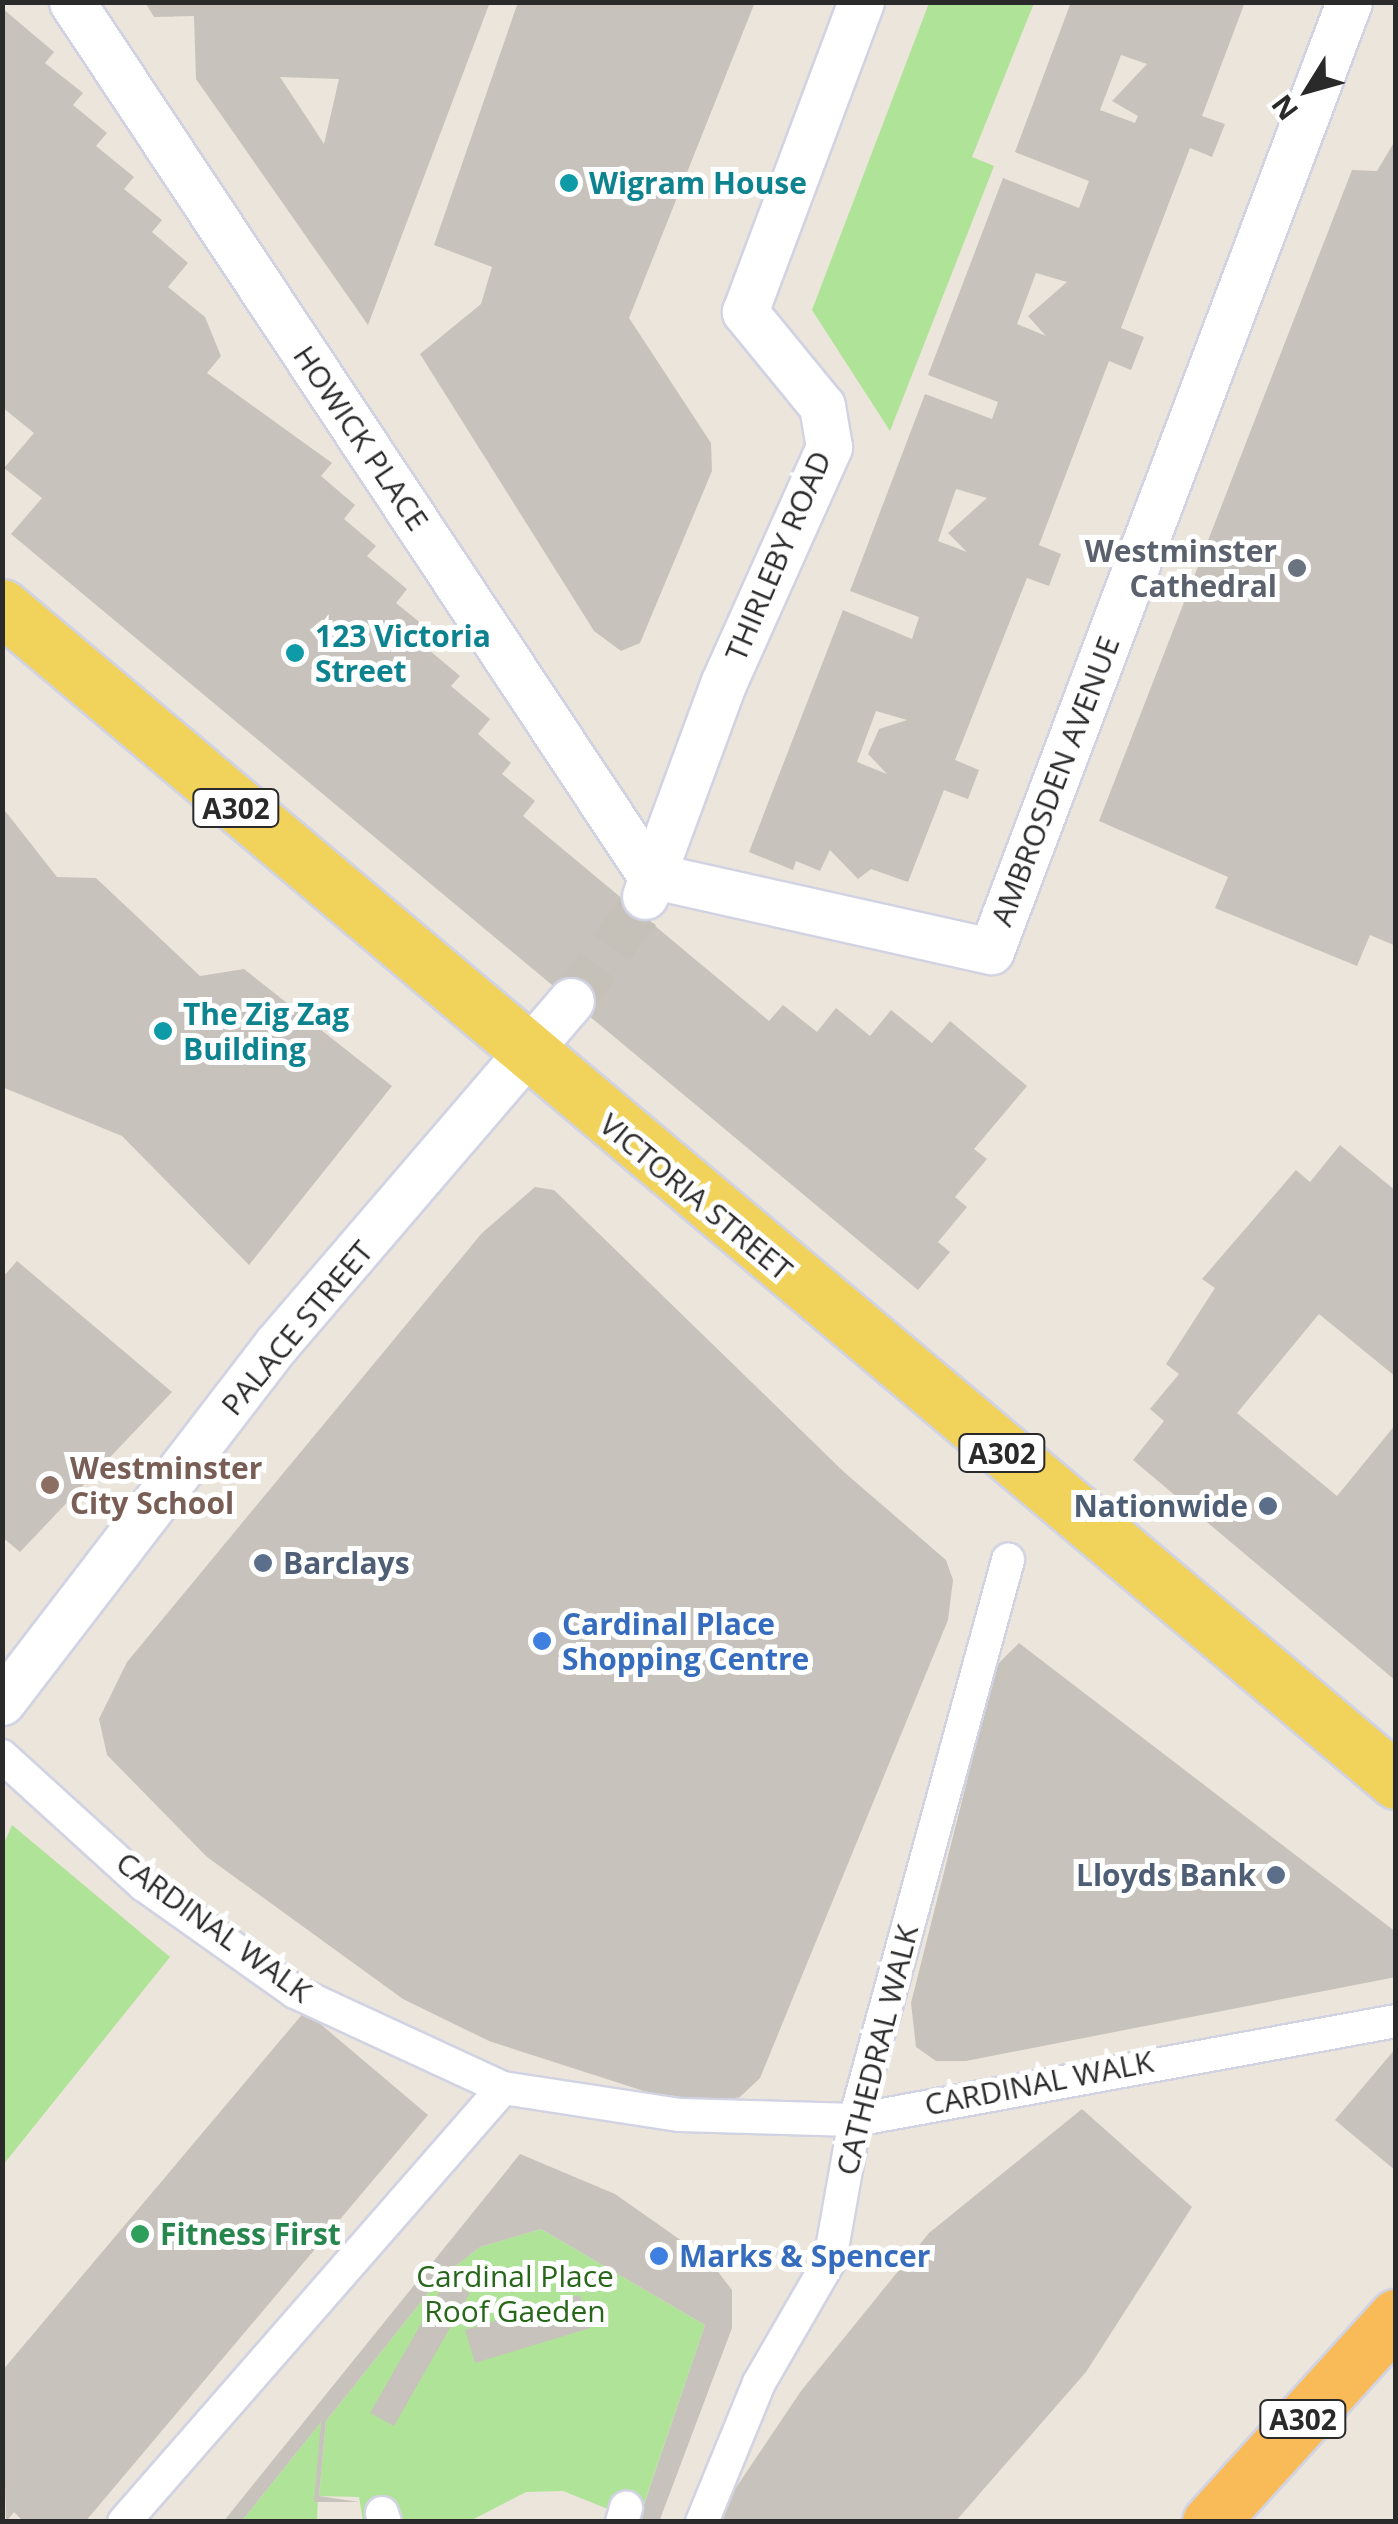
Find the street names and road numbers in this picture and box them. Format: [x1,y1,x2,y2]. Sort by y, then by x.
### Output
street label: HOWICK PLACE [286,339,436,537]
street label: THIRLEBY ROAD [718,446,838,666]
street label: AMBROSDEN AVENUE [983,631,1127,931]
road number: A302 [191,785,281,831]
street label: VICTORIA STREET [592,1106,800,1288]
street label: PALACE STREET [214,1234,380,1422]
road number: A302 [957,1430,1047,1476]
street label: CARDINAL WALK [109,1844,319,2010]
street label: CATHEDRAL WALK [828,1921,926,2179]
street label: CARDINAL WALK [922,2043,1156,2123]
road number: A302 [1258,2396,1348,2442]

